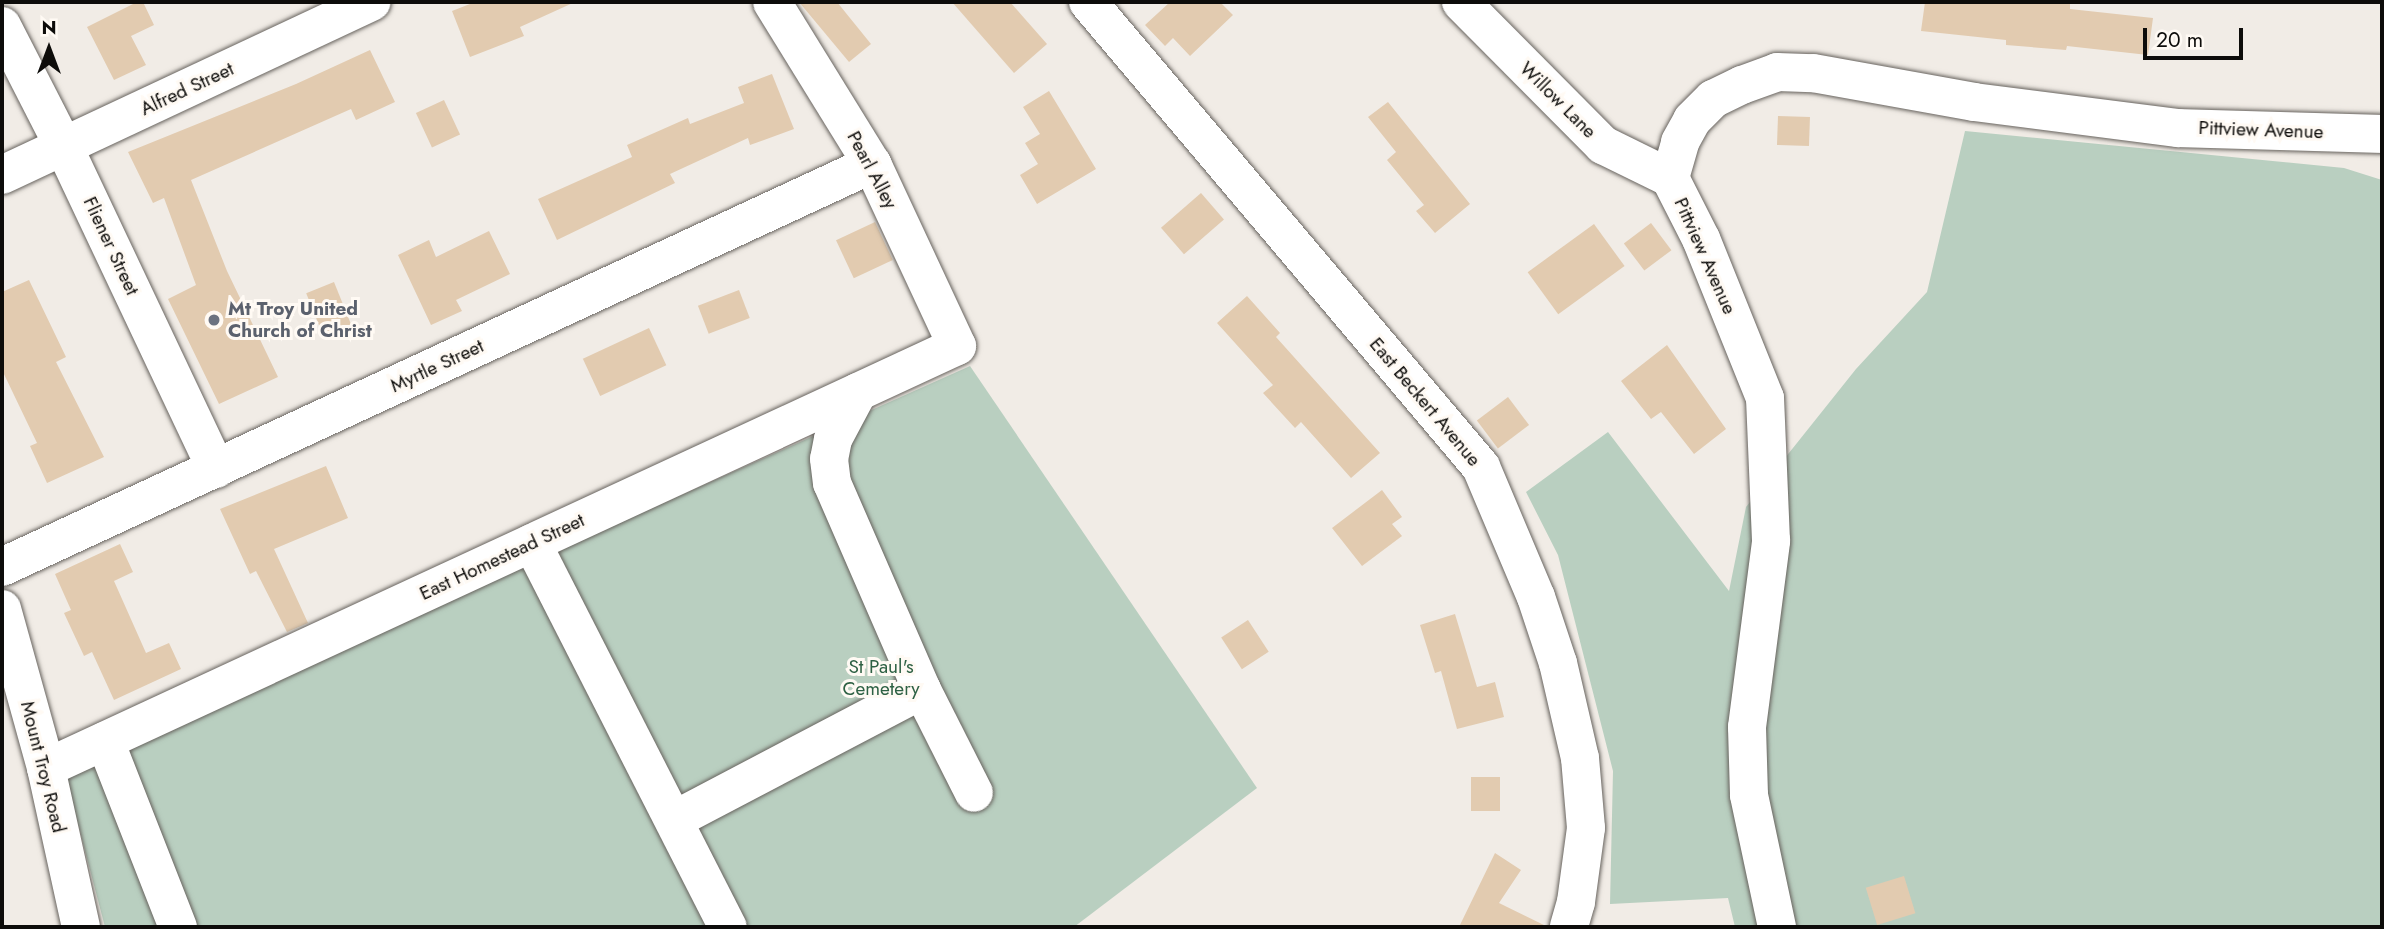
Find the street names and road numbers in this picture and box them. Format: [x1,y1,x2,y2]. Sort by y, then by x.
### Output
street label: Alfred Street [137,57,237,121]
street label: Willow Lane [1515,57,1601,143]
street label: Pittview Avenue [2198,116,2324,144]
street label: Pearl Alley [842,127,902,213]
street label: Fliener Street [78,193,144,299]
street label: Pittview Avenue [1669,194,1741,318]
street label: East Beckert Avenue [1365,333,1485,471]
street label: Myrtle Street [387,335,487,397]
street label: East Homestead Street [416,509,588,605]
street label: Mount Troy Road [16,699,70,835]

